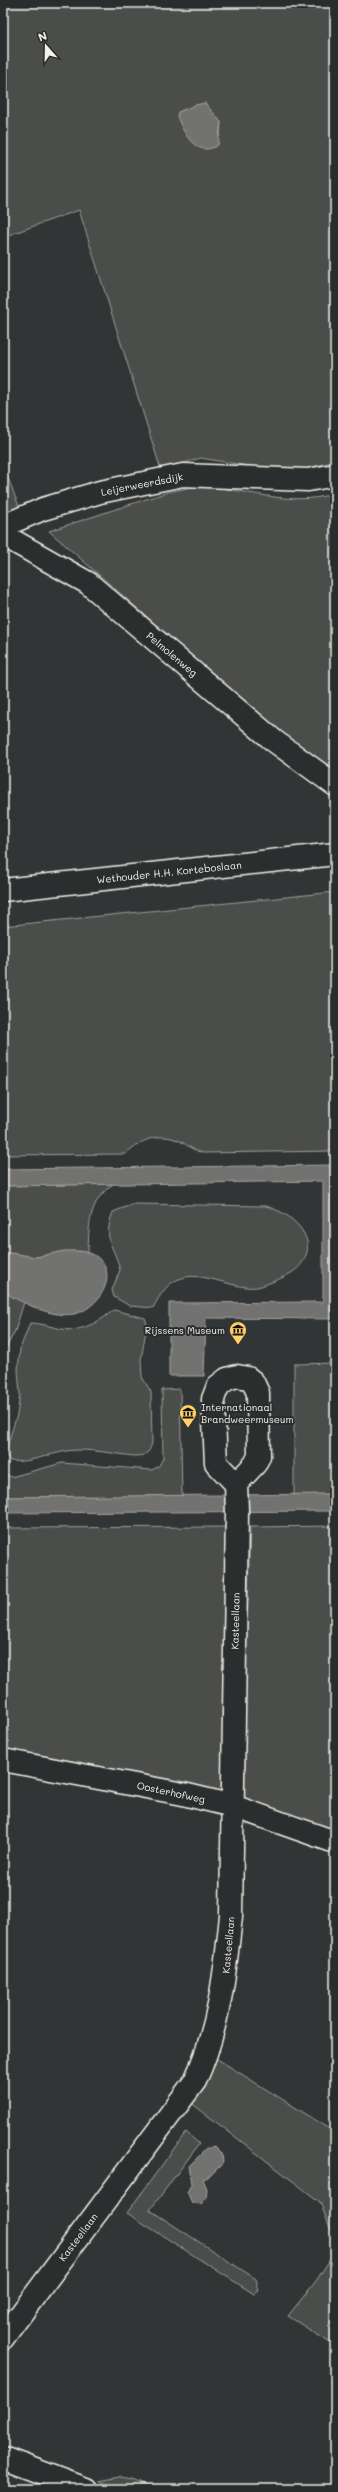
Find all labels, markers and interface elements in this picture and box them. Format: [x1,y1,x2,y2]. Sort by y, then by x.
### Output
north arrow [26,26,66,66]
text: N [36,28,49,45]
street label: Leijerweerdsdijk [100,469,184,499]
street label: Pelmolenweg [143,628,201,680]
street label: Wethouder H.H. Korteboslaan [96,857,242,887]
museum icon: Rijssens Museum [228,1320,248,1345]
place label: Rijssens Museum [145,1323,225,1337]
place label: Internationaal Brandweermuseum [201,1400,293,1426]
museum icon: Internationaal Brandweermuseum [178,1403,198,1428]
street label: Kasteellaan [228,1592,242,1650]
street label: Oosterhofweg [136,1778,207,1806]
street label: Kasteellaan [219,1916,237,1974]
street label: Kasteellaan [55,2210,101,2264]

